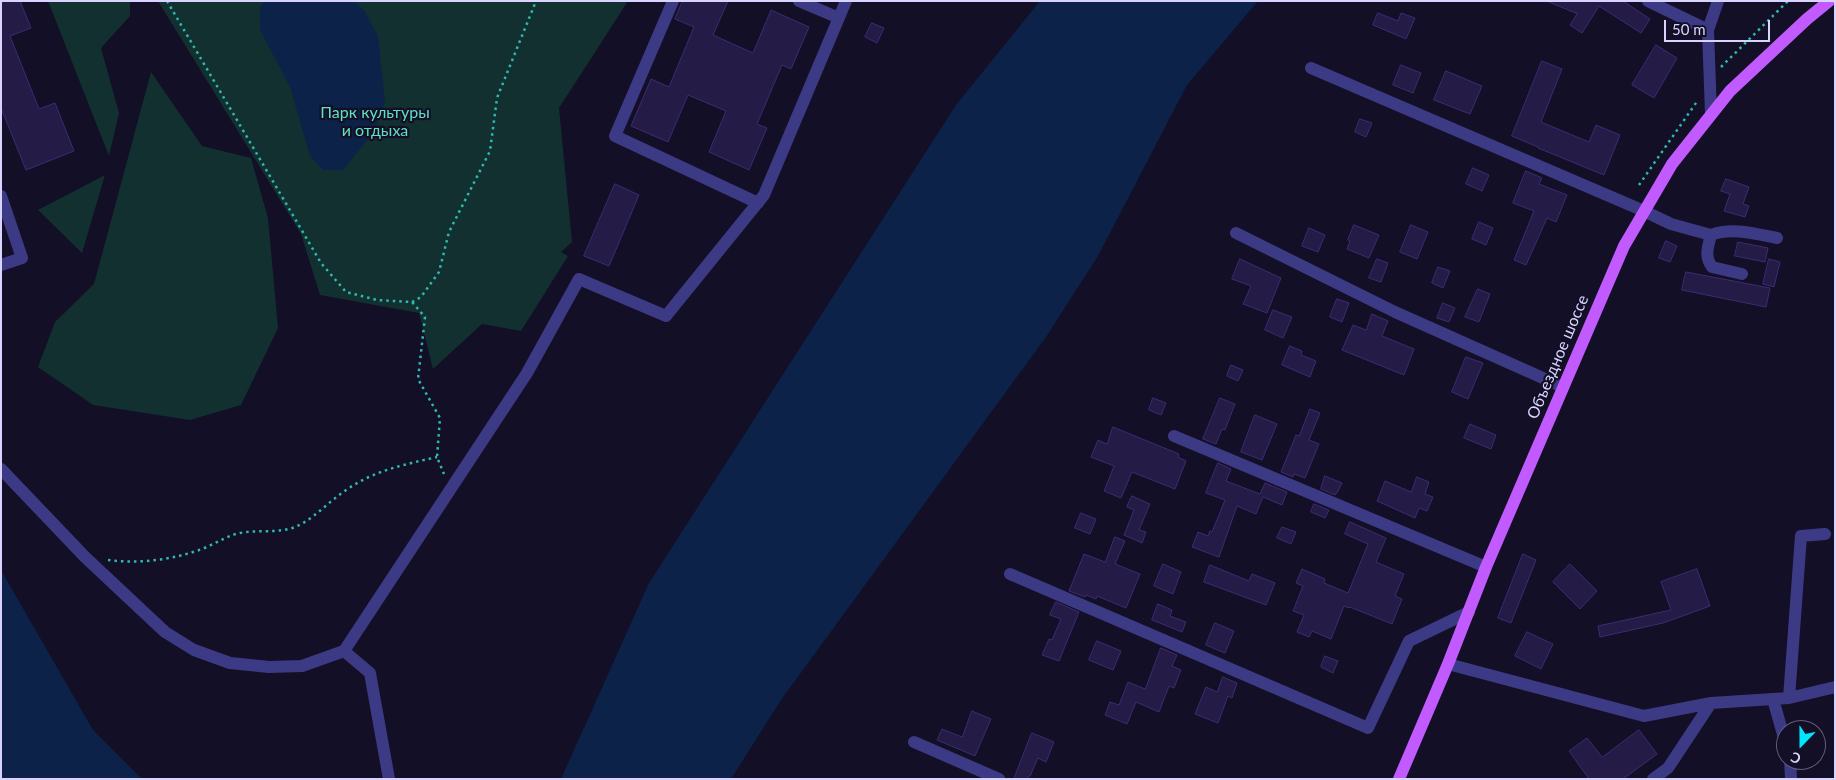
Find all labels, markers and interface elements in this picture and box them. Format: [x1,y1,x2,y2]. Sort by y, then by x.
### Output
scale bar [1666,10,1772,42]
text: 50 m [1672,20,1706,38]
park label: Парк культуры и отдыха [320,103,430,141]
street label: Объездное шоссе [1523,292,1593,422]
north arrow [1776,720,1826,770]
text: С [1788,749,1803,768]

